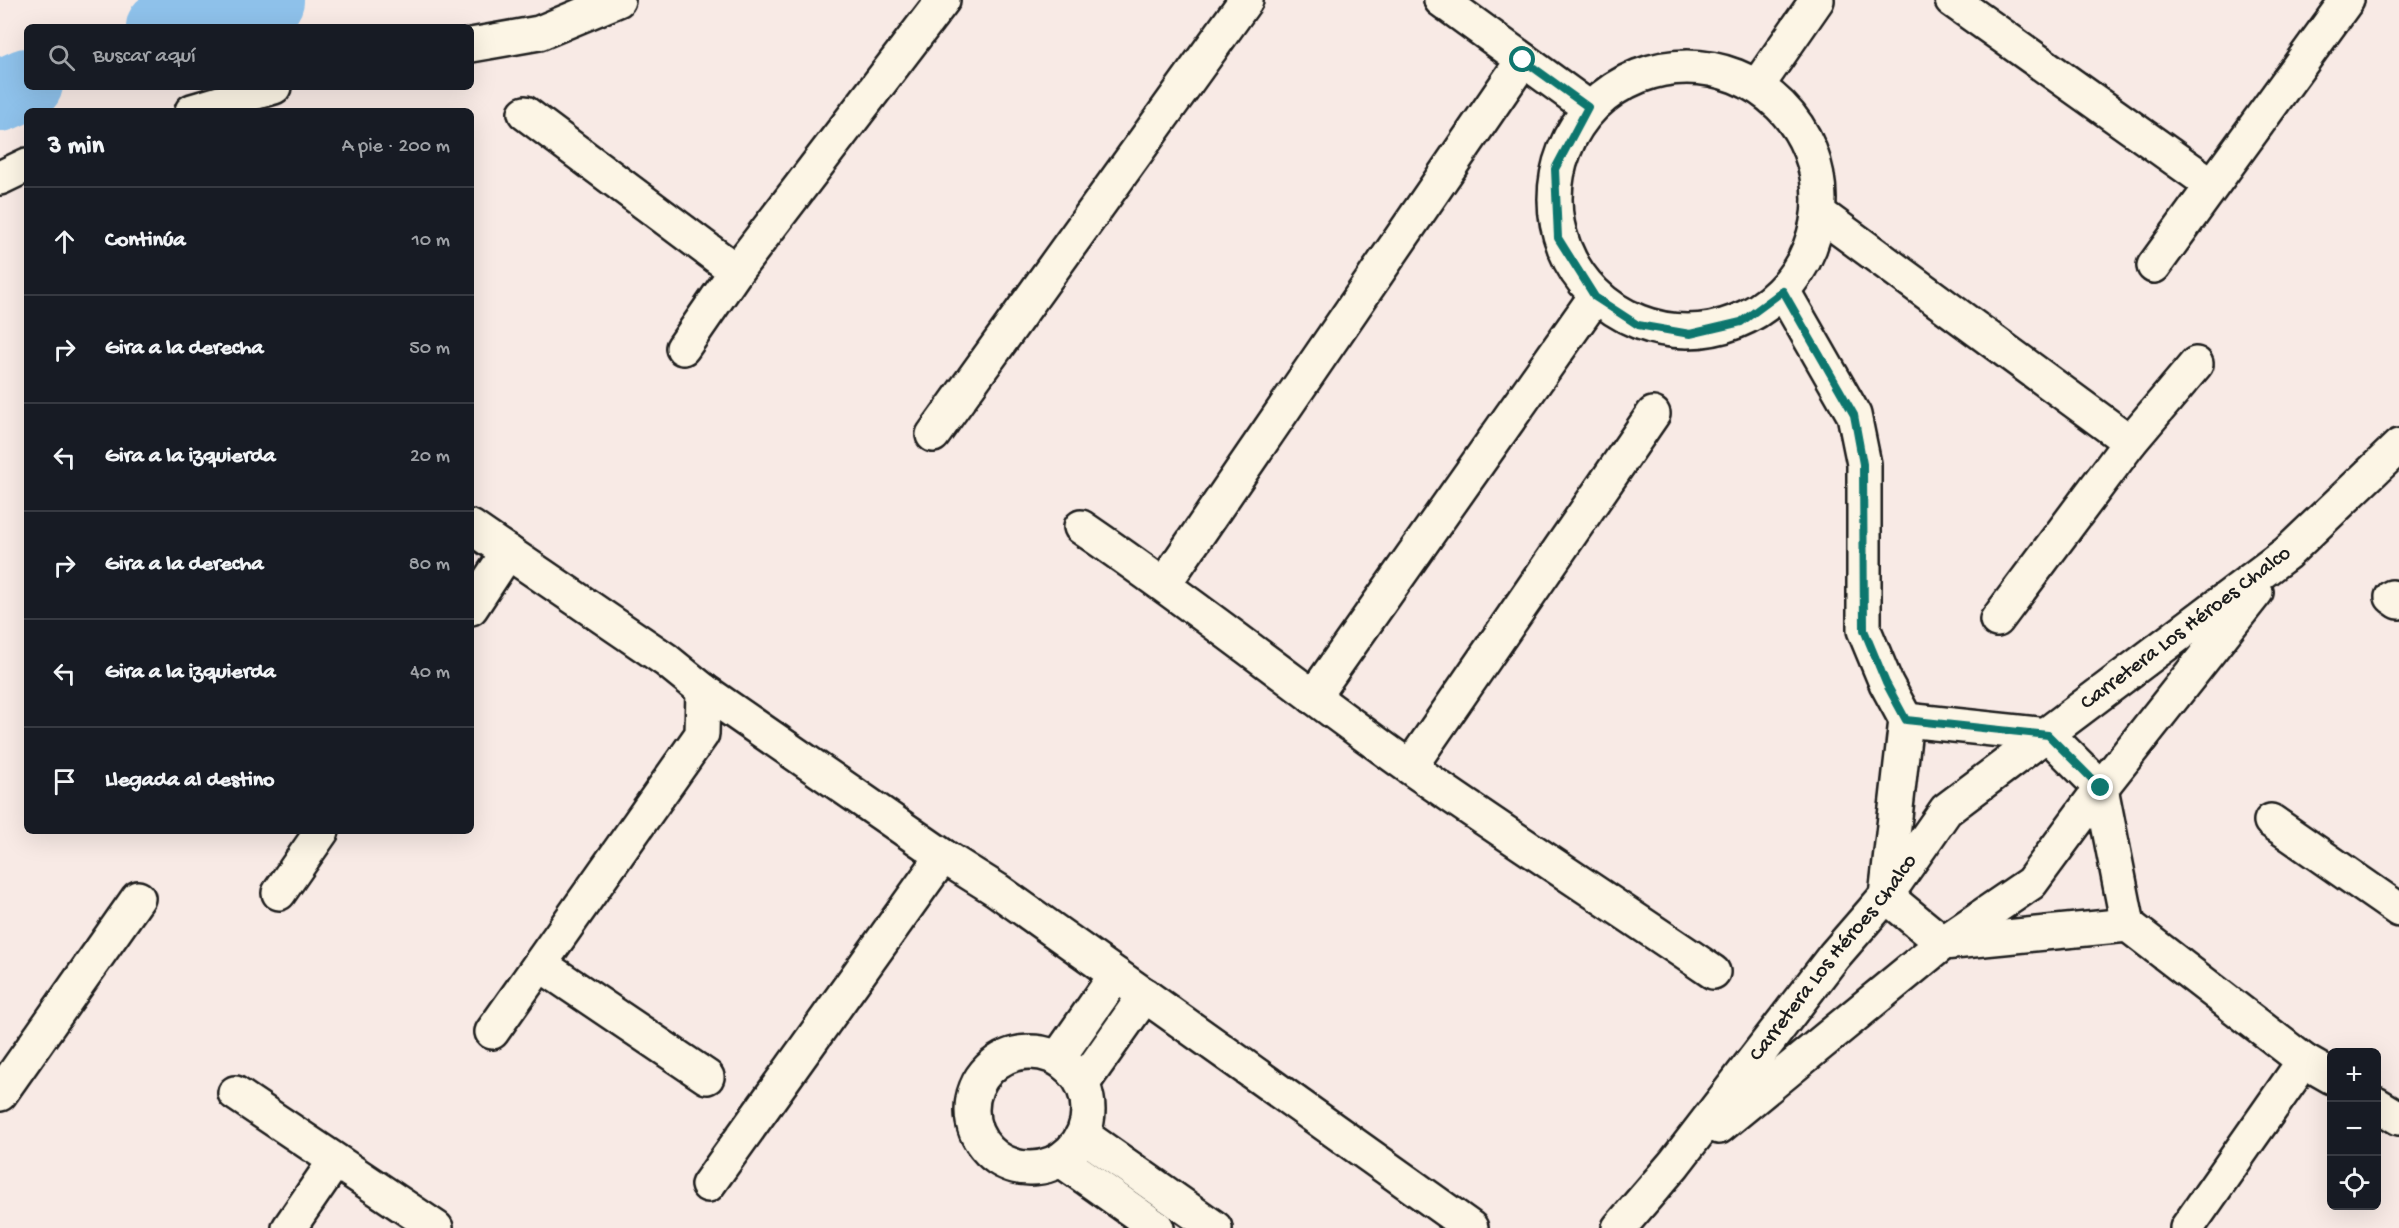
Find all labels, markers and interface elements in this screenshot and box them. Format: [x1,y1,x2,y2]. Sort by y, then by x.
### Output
search box [24,24,474,90]
icon: search [45,41,78,74]
text: Buscar aquí [93,44,196,70]
route start [1509,46,1535,72]
text: 3 min [48,132,104,163]
text: A pie · 200 m [342,136,450,159]
icon: ahead [48,225,81,258]
text: Continúa [105,228,186,254]
text: 10 m [412,230,450,253]
icon: right [48,333,81,366]
text: Gira a la derecha [105,336,263,362]
text: 50 m [409,338,450,361]
icon: left [48,441,81,474]
text: Gira a la izquierda [105,444,276,470]
text: 20 m [410,446,450,469]
street label: Carretera Los Héroes Chalco [2076,541,2297,717]
icon: right [48,549,81,582]
text: Gira a la derecha [105,552,263,578]
text: 80 m [409,554,450,577]
icon: left [48,657,81,690]
text: Gira a la izquierda [105,660,276,686]
text: 40 m [410,662,450,685]
icon: arrive [48,765,81,798]
text: Llegada al destino [105,768,275,794]
route end [2087,774,2113,800]
street label: Carretera Los Héroes Chalco [1744,850,1924,1067]
map controls [2327,1048,2381,1210]
button: + [2327,1048,2381,1102]
button: − [2327,1102,2381,1156]
button: locate [2327,1156,2381,1210]

